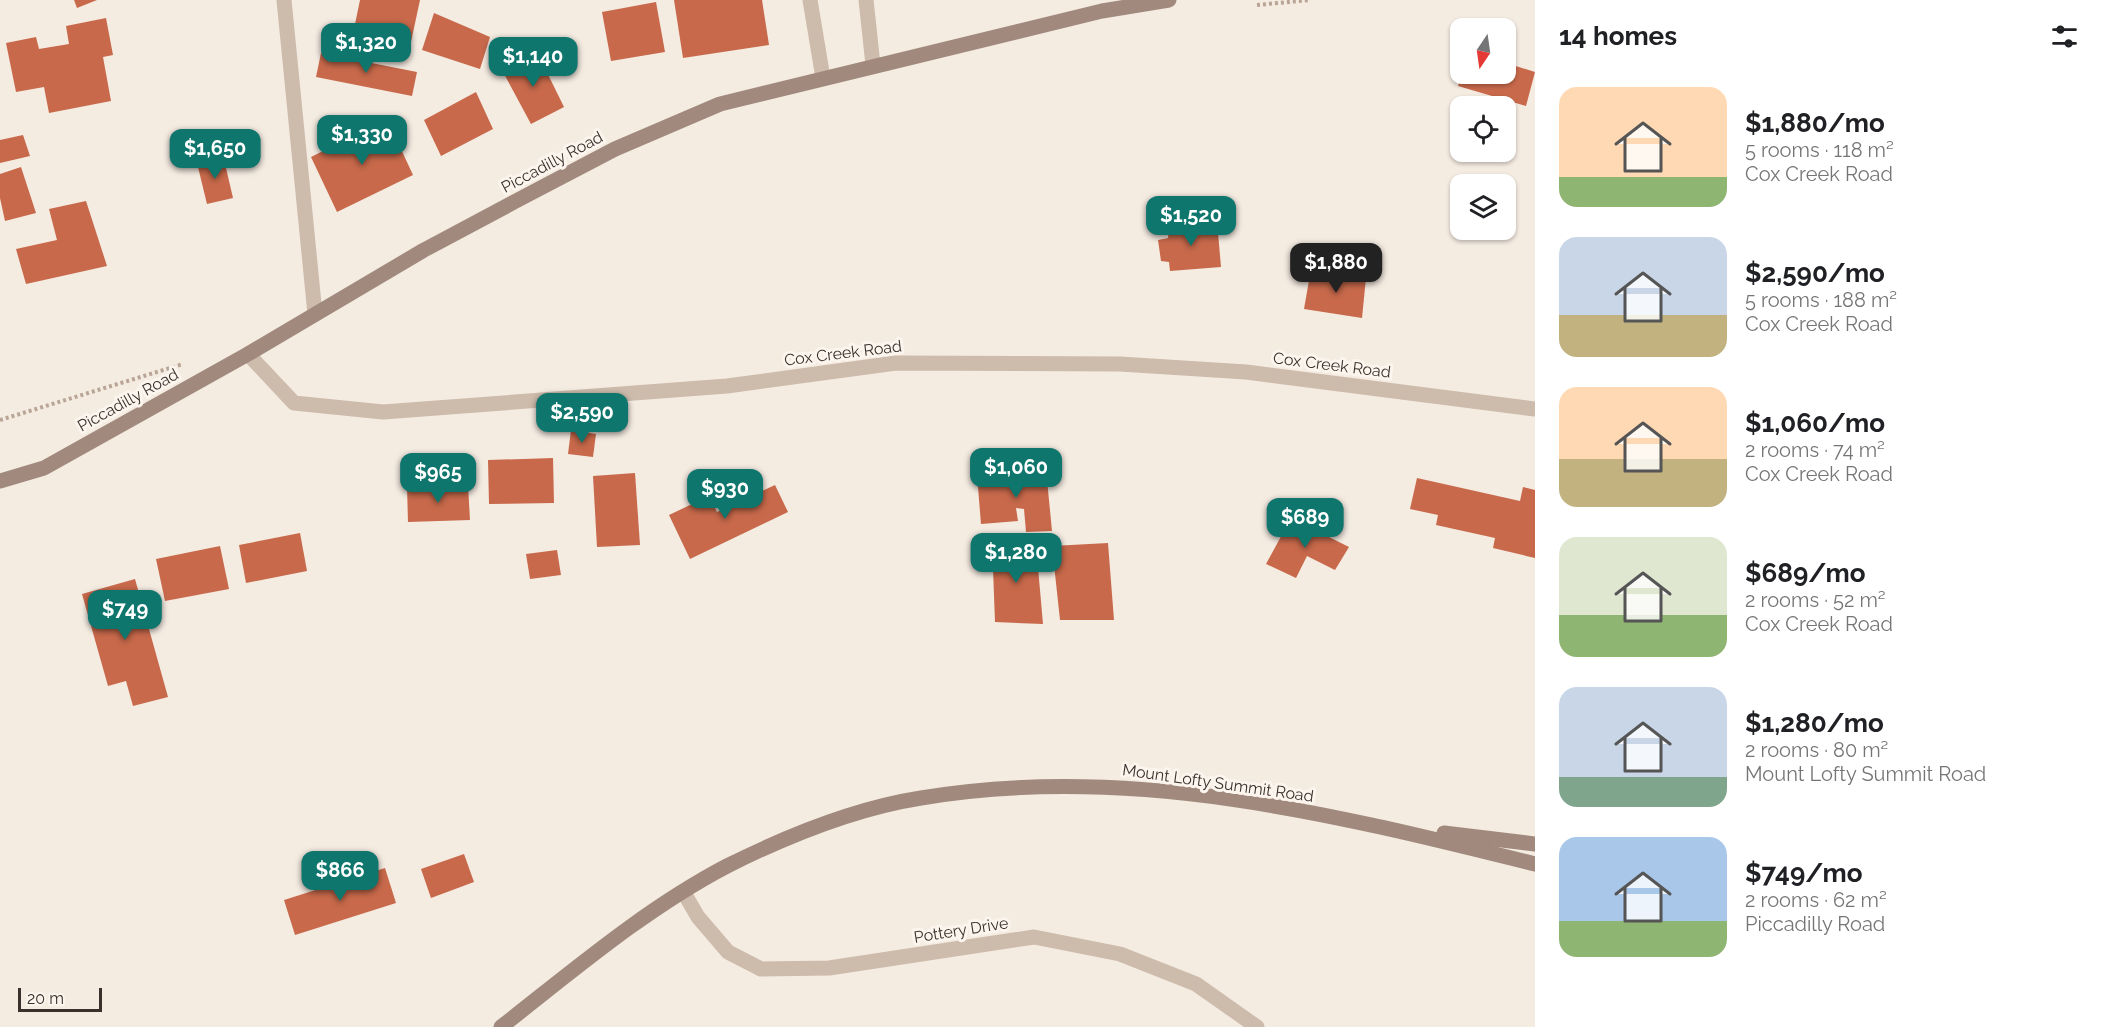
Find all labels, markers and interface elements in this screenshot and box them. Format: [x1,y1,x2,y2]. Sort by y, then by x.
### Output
north arrow [1450,18,1516,84]
map controls [1450,18,1516,240]
icon: filters [2048,20,2081,53]
text: 14 homes [1559,21,1677,51]
pin: $1,320 [317,23,415,74]
text: $1,320 [335,30,397,54]
pin: $1,140 [484,37,582,88]
text: $1,140 [503,44,563,68]
button: locate [1450,96,1516,162]
text: $1,880/mo [1745,108,1885,138]
icon: home [1607,111,1679,183]
pin: $1,330 [313,115,411,166]
text: $1,330 [331,122,393,146]
street label: Piccadilly Road [498,127,606,197]
pin: $1,650 [166,129,264,180]
text: $1,650 [184,136,246,160]
text: 5 rooms · 118 m² [1745,138,1894,162]
text: Cox Creek Road [1745,162,1893,186]
button: layers [1450,174,1516,240]
pin: $1,520 [1142,196,1240,247]
text: $1,520 [1160,203,1222,227]
pin: $1,880 [1287,243,1385,294]
text: $1,880 [1304,250,1368,274]
text: $2,590/mo [1745,258,1885,288]
icon: home [1607,261,1679,333]
text: 5 rooms · 188 m² [1745,288,1897,312]
text: Cox Creek Road [1745,312,1893,336]
street label: Cox Creek Road [783,336,903,370]
street label: Cox Creek Road [1272,348,1392,382]
street label: Piccadilly Road [74,364,182,436]
pin: $2,590 [533,393,631,444]
text: $2,590 [550,400,614,424]
text: $1,060/mo [1745,408,1885,438]
icon: home [1607,411,1679,483]
text: 2 rooms · 74 m² [1745,438,1885,462]
pin: $1,060 [967,448,1065,499]
pin: $965 [402,453,474,504]
text: $1,060 [984,455,1048,479]
text: $965 [414,460,462,484]
text: Cox Creek Road [1745,462,1893,486]
pin: $930 [689,469,761,520]
text: $930 [701,476,749,500]
pin: $689 [1269,498,1341,549]
text: $689 [1281,505,1329,529]
pin: $1,280 [967,533,1065,584]
text: $1,280 [985,540,1047,564]
text: $689/mo [1745,558,1866,588]
icon: home [1607,561,1679,633]
text: 2 rooms · 52 m² [1745,588,1886,612]
pin: $749 [89,590,161,641]
text: $749 [102,597,148,621]
text: Cox Creek Road [1745,612,1893,636]
text: $1,280/mo [1745,708,1884,738]
icon: home [1607,711,1679,783]
text: 2 rooms · 80 m² [1745,738,1888,762]
street label: Mount Lofty Summit Road [1121,760,1315,806]
text: Mount Lofty Summit Road [1745,762,1986,786]
pin: $866 [304,851,376,902]
text: $866 [315,858,365,882]
text: $749/mo [1745,858,1863,888]
icon: home [1607,861,1679,933]
text: 2 rooms · 62 m² [1745,888,1887,912]
text: Piccadilly Road [1745,912,1885,936]
street label: Pottery Drive [912,913,1010,947]
scale bar [18,985,102,1012]
text: 20 m [27,989,64,1008]

